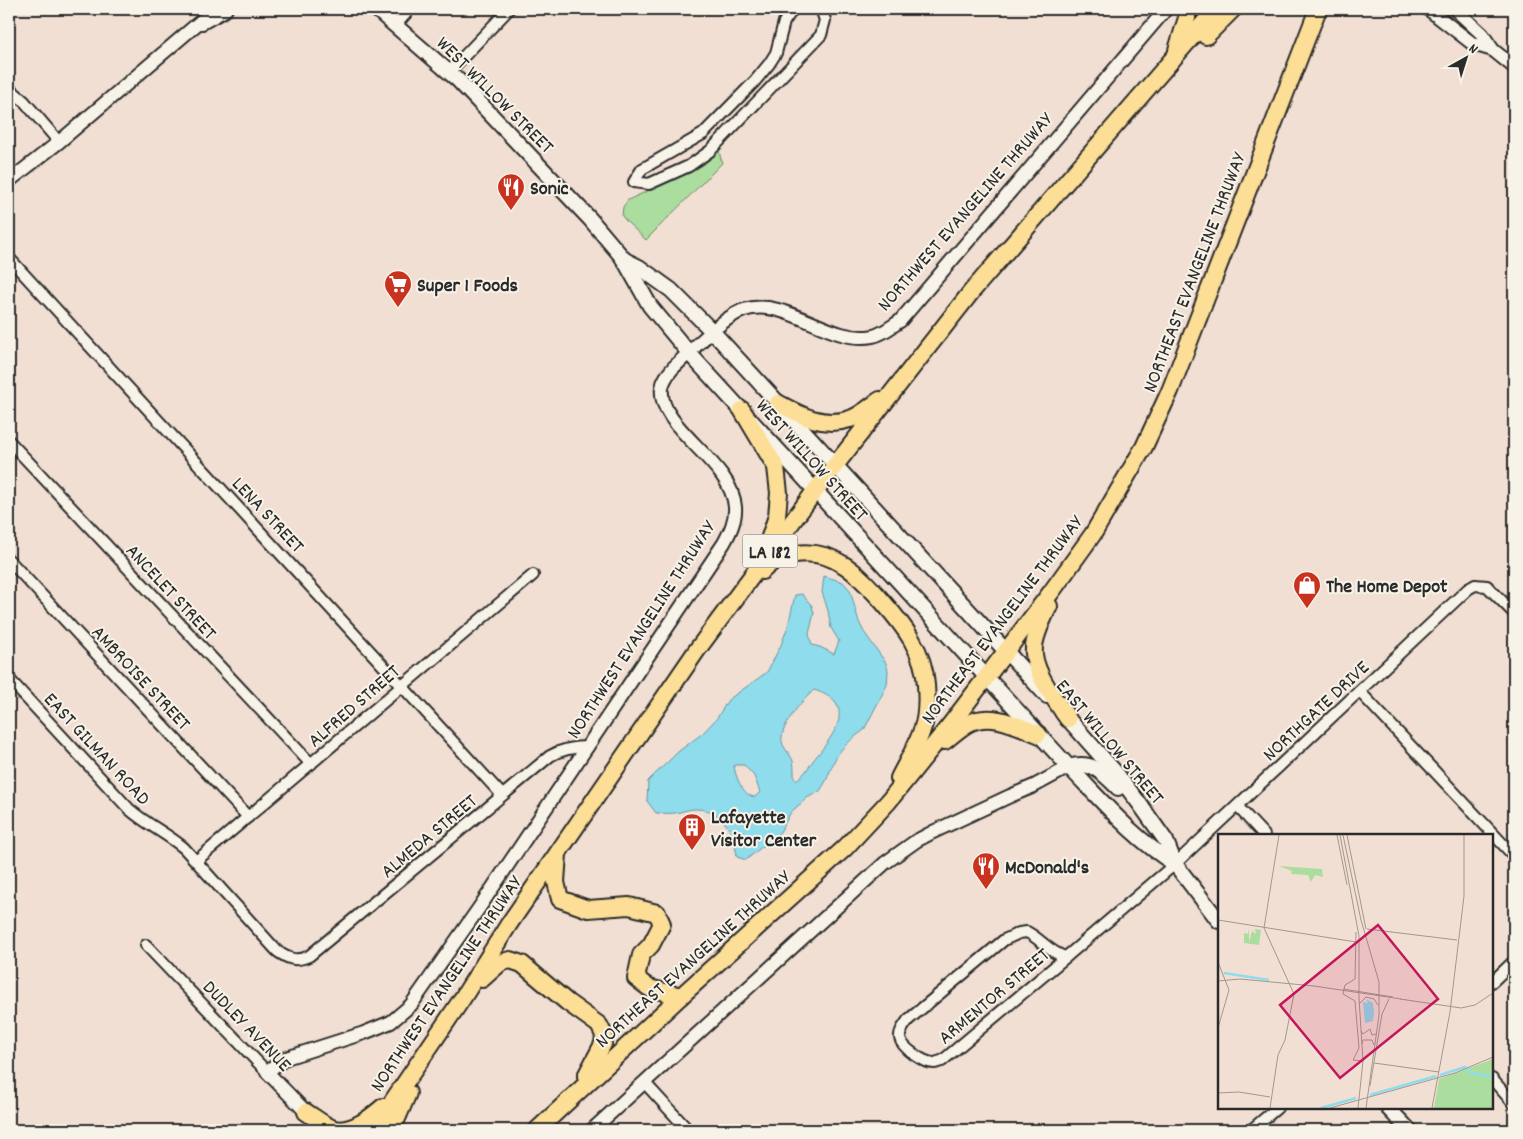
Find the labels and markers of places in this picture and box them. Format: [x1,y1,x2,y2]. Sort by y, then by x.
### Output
restaurant icon: Sonic [496,172,526,211]
place label: Sonic [530,176,569,204]
supermarket icon: Super 1 Foods [383,269,413,308]
place label: Super 1 Foods [417,273,518,301]
shop icon: The Home Depot [1292,570,1322,609]
place label: The Home Depot [1326,574,1448,602]
place label: Lafayette Visitor Center [711,805,817,856]
building icon: Lafayette Visitor Center [677,812,707,851]
restaurant icon: McDonald's [971,851,1001,890]
place label: McDonald's [1005,855,1089,883]

